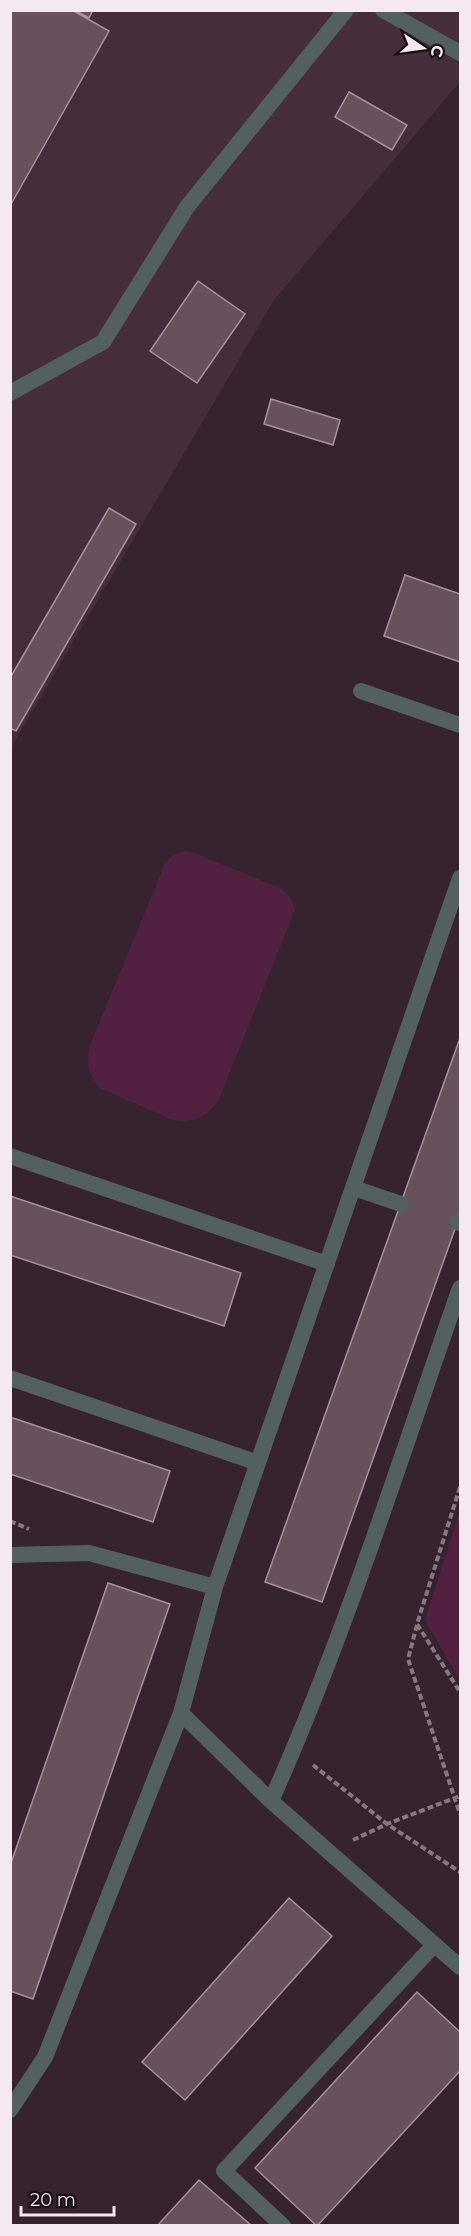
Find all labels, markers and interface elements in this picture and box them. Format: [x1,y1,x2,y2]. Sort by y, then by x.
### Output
north arrow [393,18,453,78]
text: С [426,43,448,59]
scale bar [21,2179,114,2217]
text: 20 m [30,2189,76,2211]

